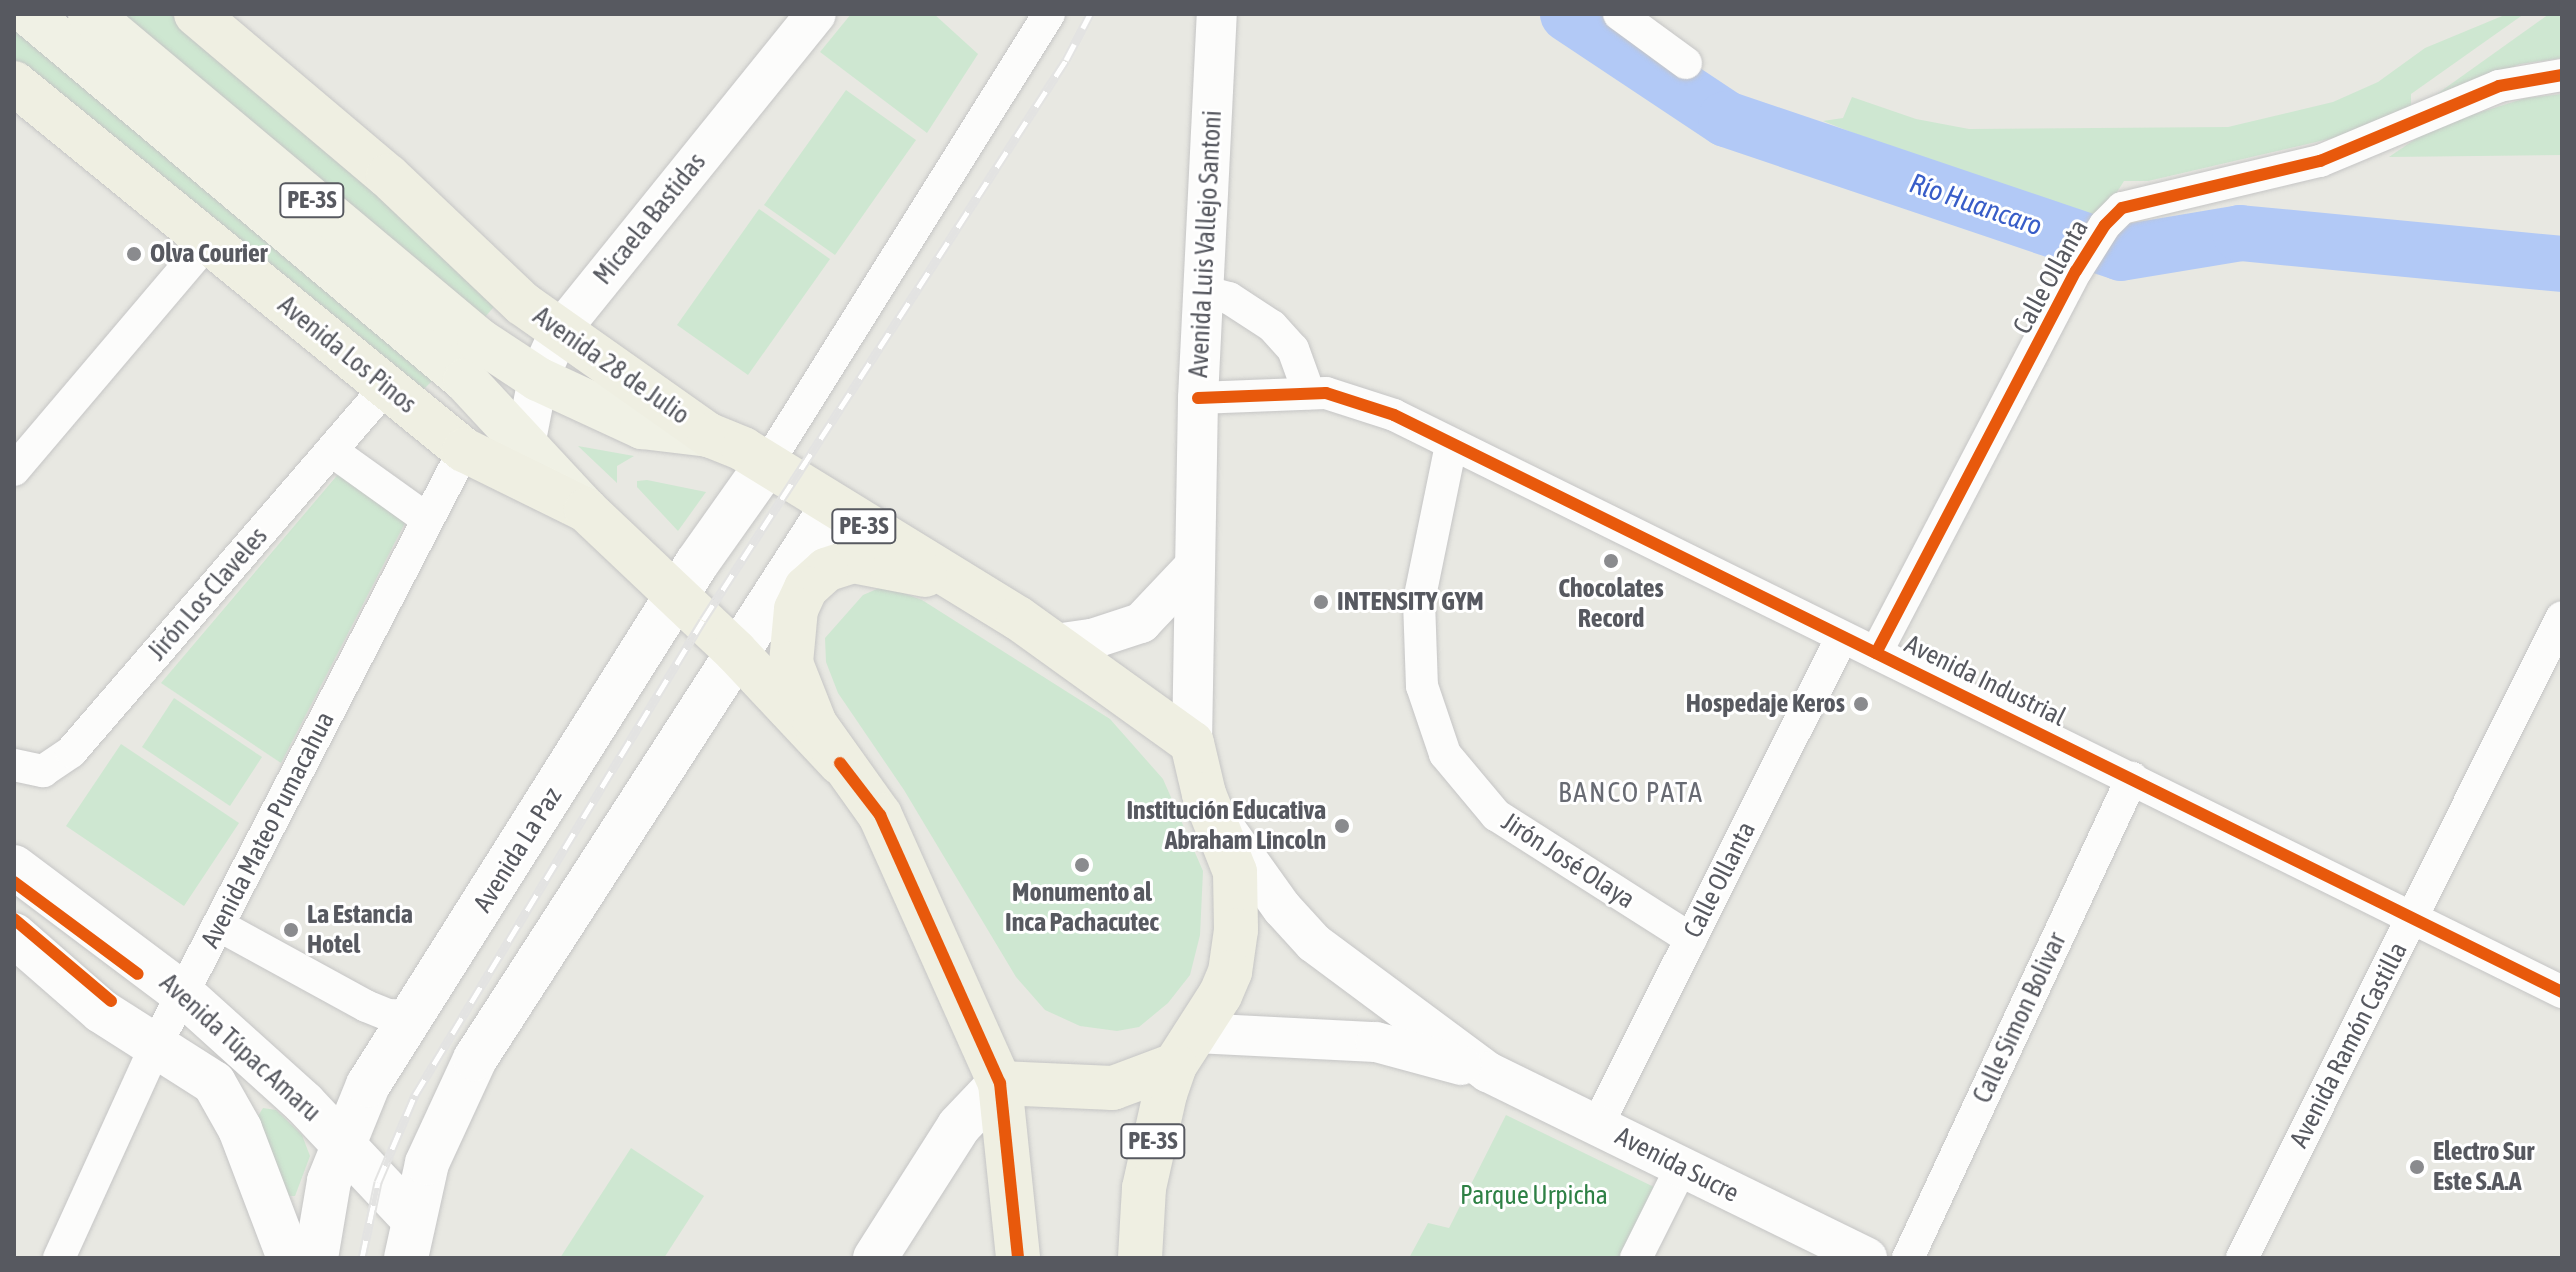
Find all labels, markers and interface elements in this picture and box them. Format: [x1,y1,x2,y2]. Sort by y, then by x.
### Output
street label: Avenida Luis Vallejo Santoni [1183,110,1229,378]
street label: Micaela Bastidas [587,147,713,291]
water label: Río Huancaro [1905,166,2047,242]
road number: PE-3S [278,180,346,220]
street label: Calle Ollanta [2007,214,2095,340]
place label: Olva Courier [150,238,268,270]
marker: Olva Courier [125,245,143,263]
street label: Avenida Los Pinos [272,290,422,420]
street label: Avenida 28 de Julio [527,301,695,431]
road number: PE-3S [830,506,898,546]
street label: Jirón Los Claveles [142,521,274,667]
marker: Chocolates Record [1602,552,1620,570]
place label: Chocolates Record [1558,573,1664,634]
place label: INTENSITY GYM [1337,586,1484,618]
marker: INTENSITY GYM [1312,593,1330,611]
street label: Avenida Industrial [1900,629,2070,733]
place label: Hospedaje Keros [1686,688,1845,720]
marker: Hospedaje Keros [1852,695,1870,713]
street label: Avenida Mateo Pumacahua [195,707,341,953]
district label: BANCO PATA [1558,775,1704,809]
street label: Avenida La Paz [467,782,569,918]
place label: Institución Educativa Abraham Lincoln [1126,795,1326,856]
street label: Jirón José Olaya [1496,806,1640,916]
marker: Institución Educativa Abraham Lincoln [1333,817,1351,835]
street label: Calle Ollanta [1678,817,1762,943]
marker: Monumento al Inca Pachacutec [1073,856,1091,874]
place label: Monumento al Inca Pachacutec [1005,877,1159,938]
place label: La Estancia Hotel [307,899,413,960]
marker: La Estancia Hotel [282,921,300,939]
street label: Calle Simon Bolivar [1967,928,2073,1108]
street label: Avenida Ramón Castilla [2284,937,2414,1153]
street label: Avenida Túpac Amaru [153,968,327,1128]
road number: PE-3S [1119,1121,1187,1161]
street label: Avenida Sucre [1610,1121,1744,1209]
place label: Electro Sur Este S.A.A [2433,1136,2534,1198]
marker: Electro Sur Este S.A.A [2408,1158,2426,1176]
park label: Parque Urpicha [1460,1180,1608,1212]

